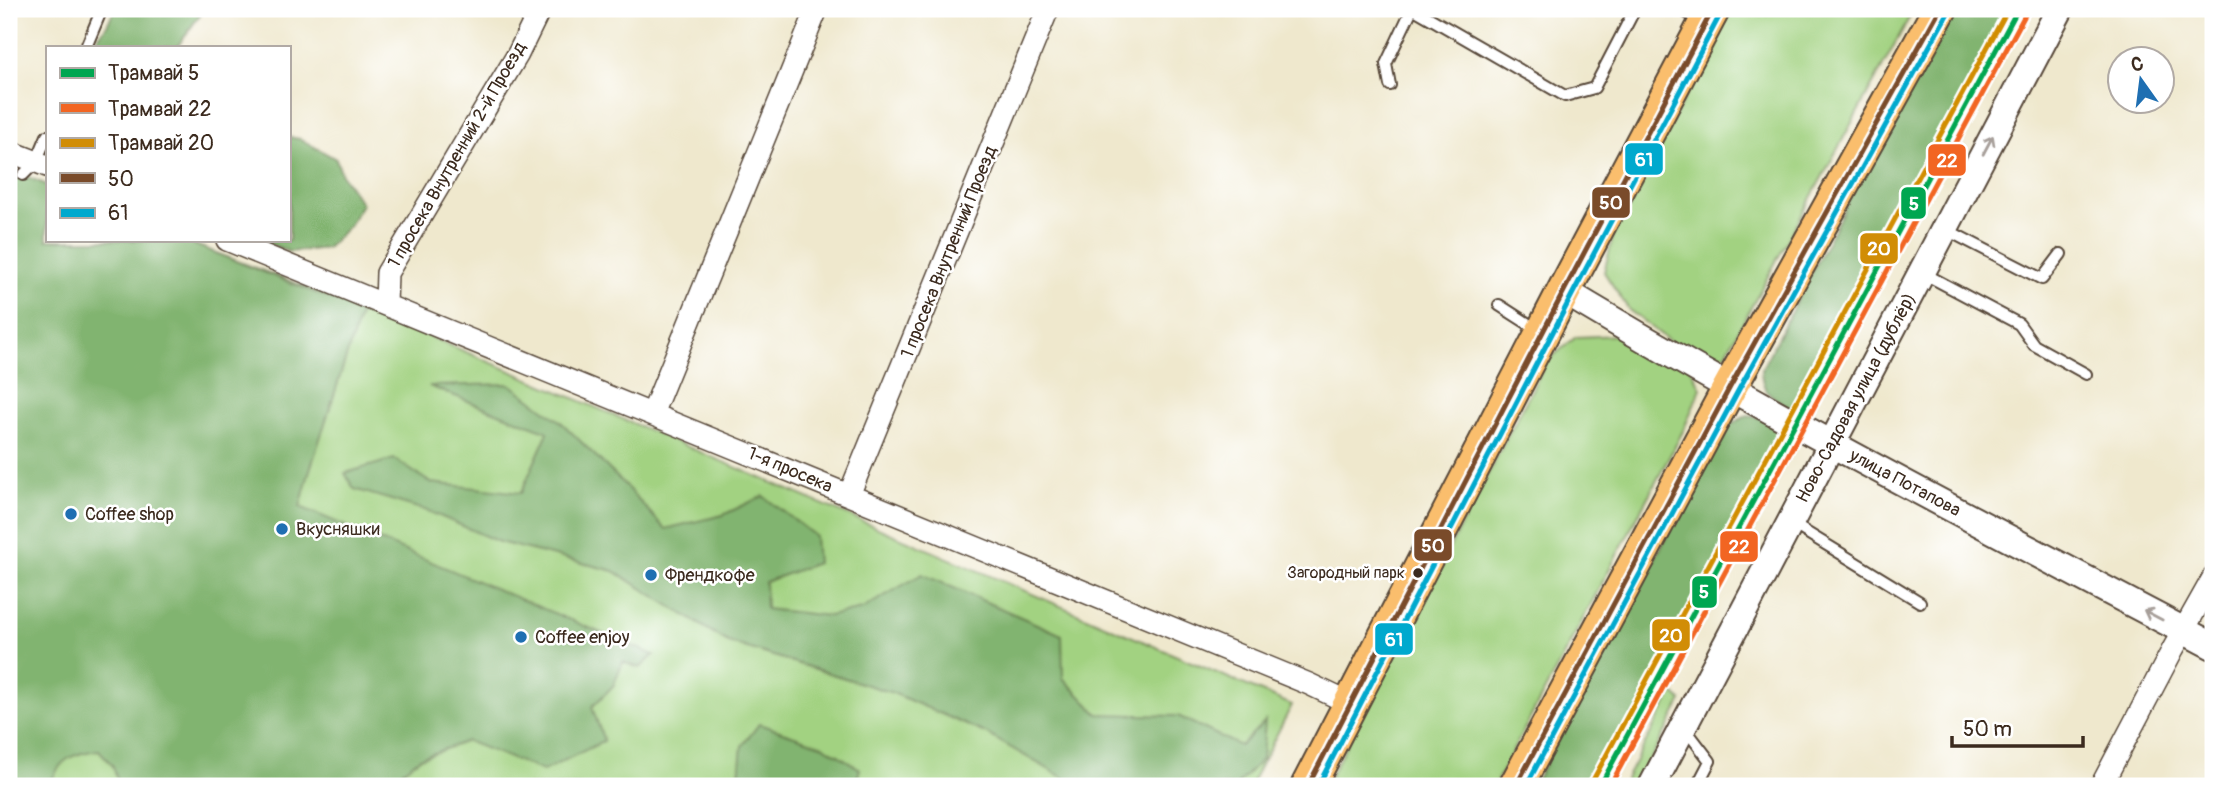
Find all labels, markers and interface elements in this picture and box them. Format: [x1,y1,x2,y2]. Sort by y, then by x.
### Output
street label: 1 просека Внутренний 2-й Проезд [383,38,531,272]
legend [46,46,290,242]
north arrow [2106,46,2176,116]
text: С [2129,51,2146,78]
text: Трамвай 5 [108,60,199,87]
text: Трамвай 22 [108,96,211,123]
text: Трамвай 20 [108,130,214,157]
one-way arrow [1982,135,1995,156]
street label: 1 просека Внутренний Проезд [896,142,1002,362]
line badge: 61 [1624,142,1664,176]
line badge: 22 [1927,143,1967,177]
text: 61 [1635,148,1653,172]
text: 22 [1936,149,1958,173]
text: 50 [108,166,134,193]
line badge: 50 [1591,186,1631,219]
line badge: 5 [1900,186,1927,220]
text: 50 [1599,191,1623,215]
text: 5 [1909,192,1919,216]
text: 61 [108,200,128,227]
line badge: 20 [1859,232,1899,265]
text: 20 [1867,237,1891,261]
street label: Ново-Садовая улица (дублёр) [1791,289,1921,507]
street label: 1-я просека [744,442,836,498]
street label: улица Потапова [1845,444,1965,522]
place label: Coffee shop [85,503,174,526]
marker: Coffee shop [63,506,79,522]
place label: Вкусняшки [296,518,380,541]
marker: Вкусняшки [274,521,290,537]
line badge: 50 [1413,528,1453,562]
line badge: 22 [1719,530,1759,563]
text: 50 [1421,534,1445,558]
text: 22 [1728,535,1750,559]
place label: Загородный парк [1287,563,1405,583]
place label: Френдкофе [665,564,755,587]
marker: Загородный парк [1411,566,1425,580]
marker: Френдкофе [643,567,659,583]
line badge: 5 [1691,575,1718,609]
text: 5 [1699,580,1709,604]
one-way arrow [2143,607,2164,621]
line badge: 20 [1651,618,1691,652]
line badge: 61 [1374,622,1414,656]
text: 20 [1659,624,1683,648]
place label: Coffee enjoy [535,626,630,649]
text: 61 [1385,628,1403,652]
marker: Coffee enjoy [513,629,529,645]
scale bar [1952,704,2084,748]
text: 50 m [1963,716,2012,743]

